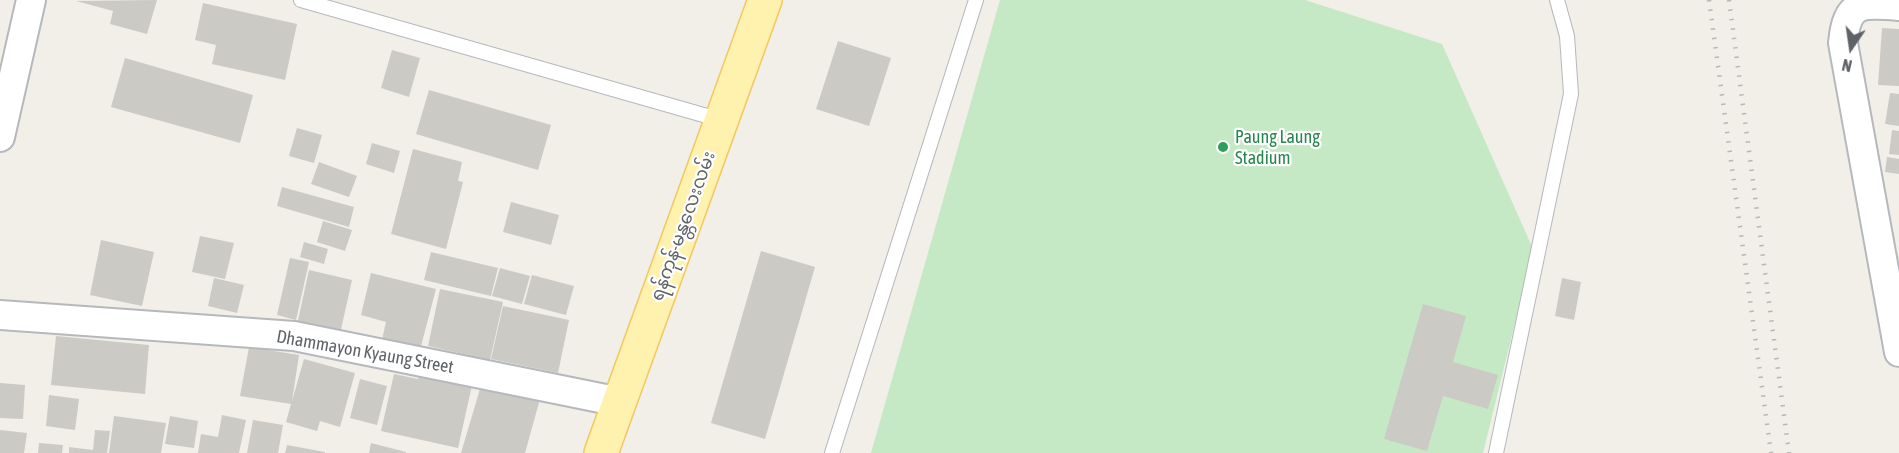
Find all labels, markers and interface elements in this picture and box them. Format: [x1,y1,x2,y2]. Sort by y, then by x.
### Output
north arrow [1821,18,1881,78]
text: N [1840,56,1854,75]
place label: Paung Laung Stadium [1235,126,1320,168]
marker: Paung Laung Stadium [1216,140,1230,154]
street label: ရန်ကုန်-မန္တလေးလမ်း [646,148,720,304]
street label: Dhammayon Kyaung Street [275,326,455,378]

